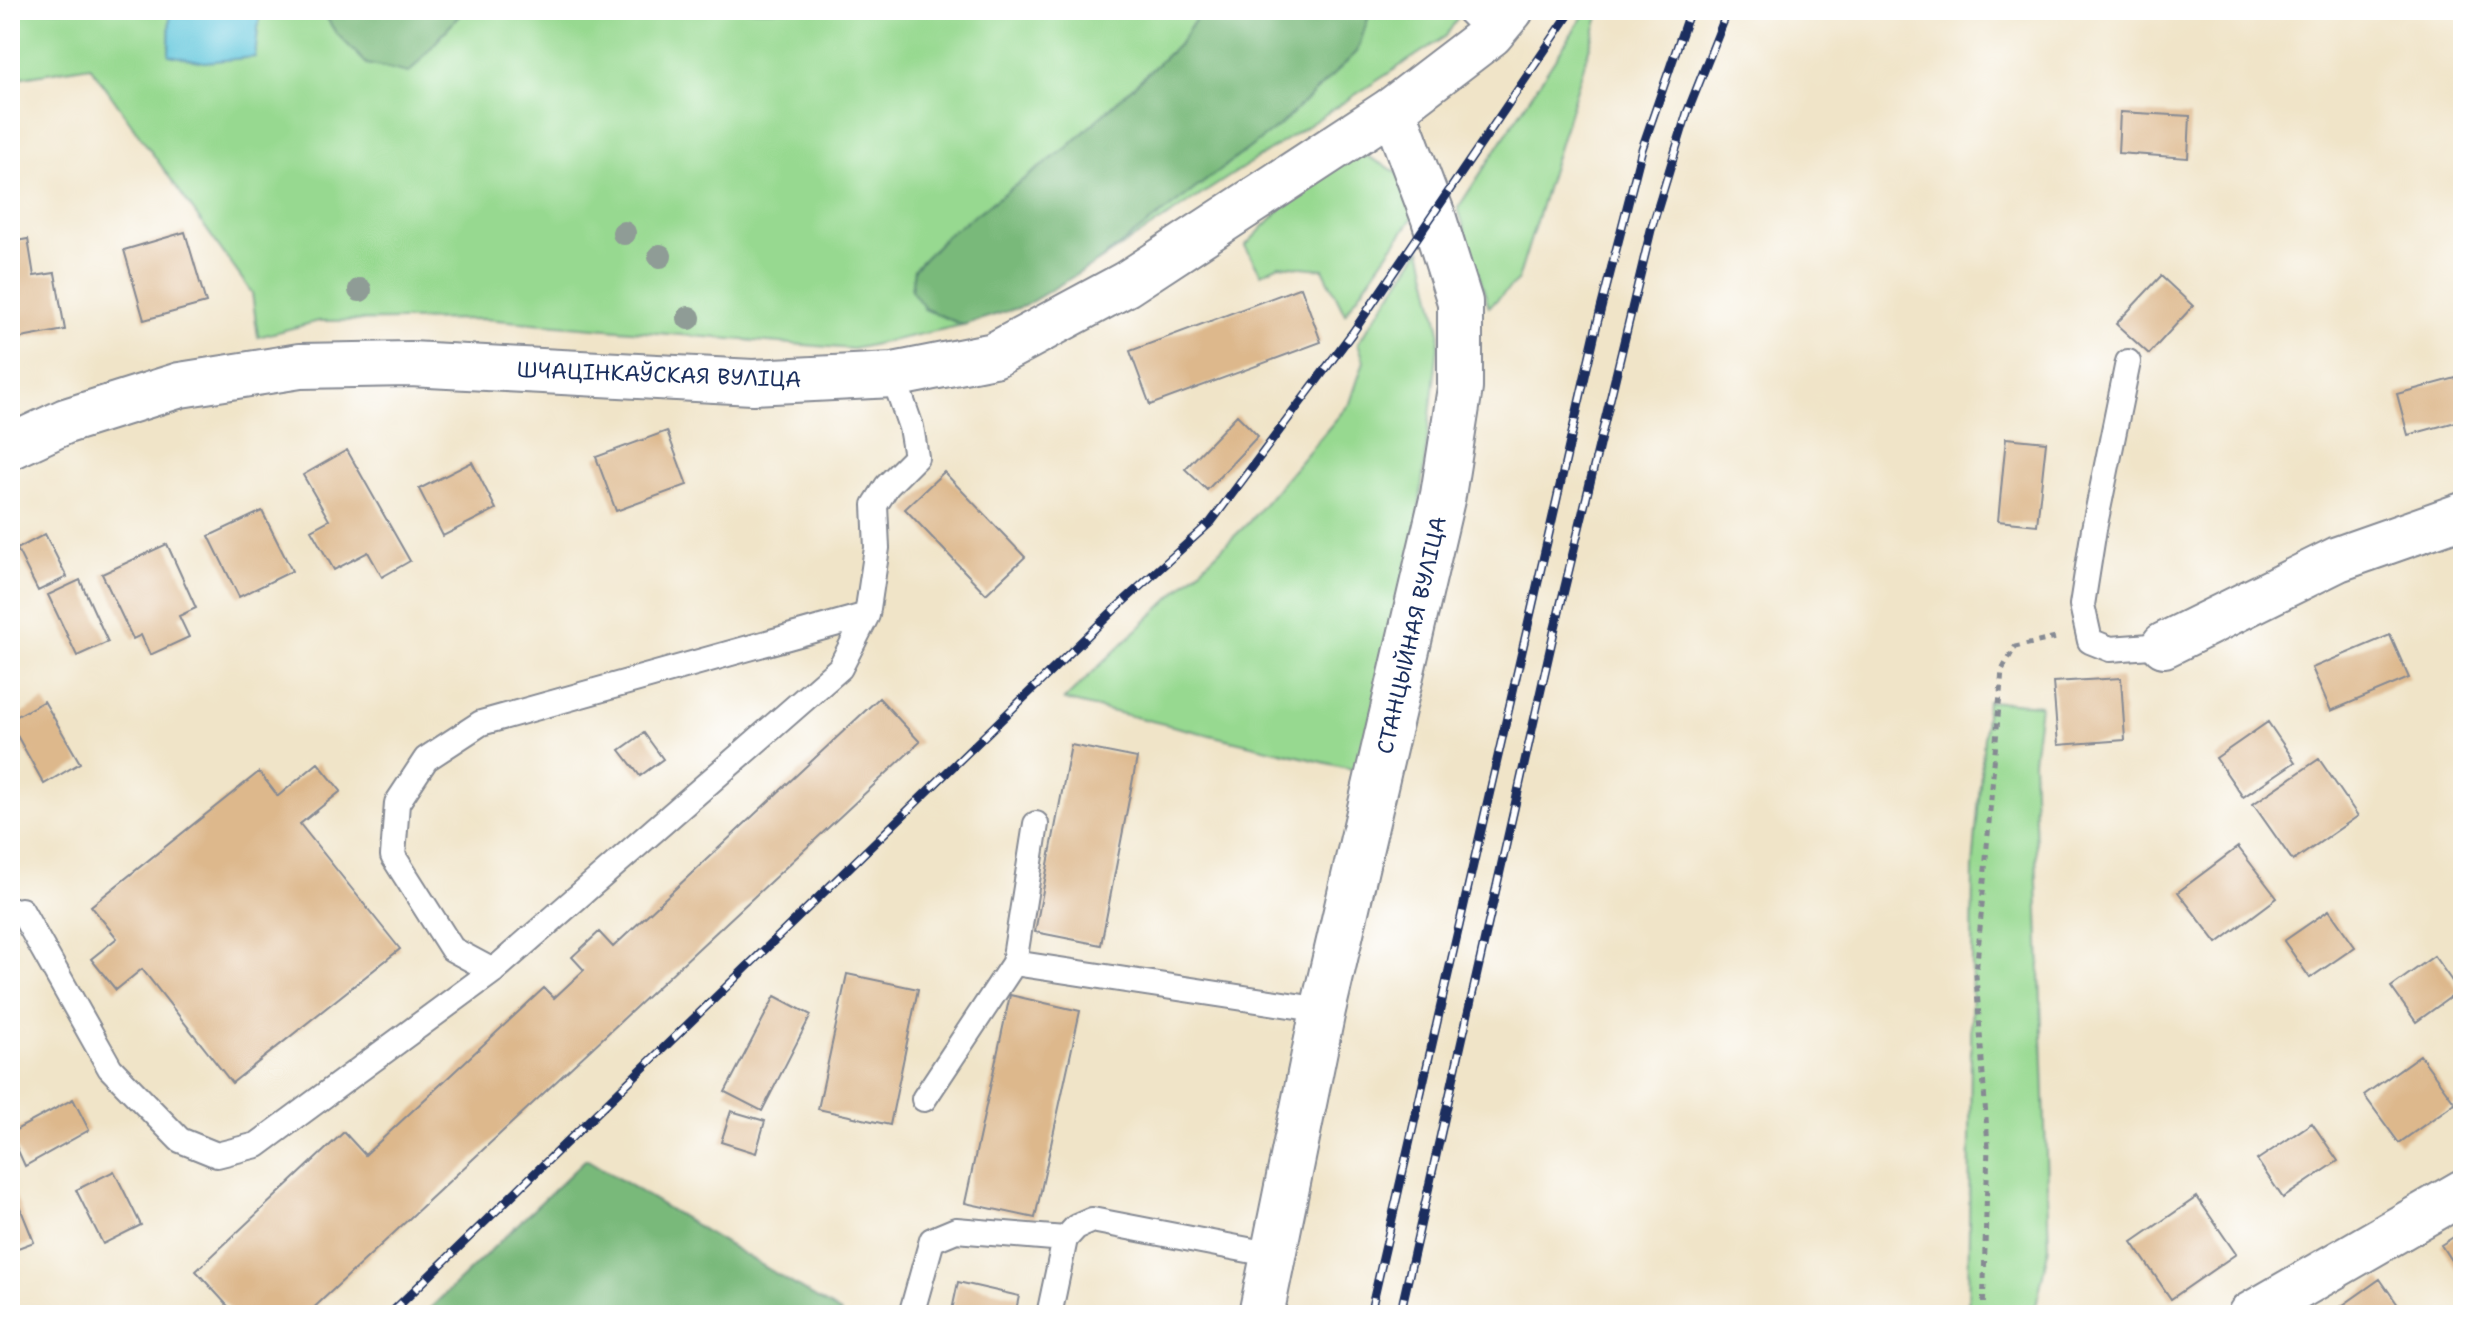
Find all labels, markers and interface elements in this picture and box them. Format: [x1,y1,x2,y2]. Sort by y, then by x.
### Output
street label: ШЧАЦІНКАЎСКАЯ ВУЛІЦА [516,355,802,394]
street label: СТАНЦЫЙНАЯ ВУЛІЦА [1370,513,1453,757]

